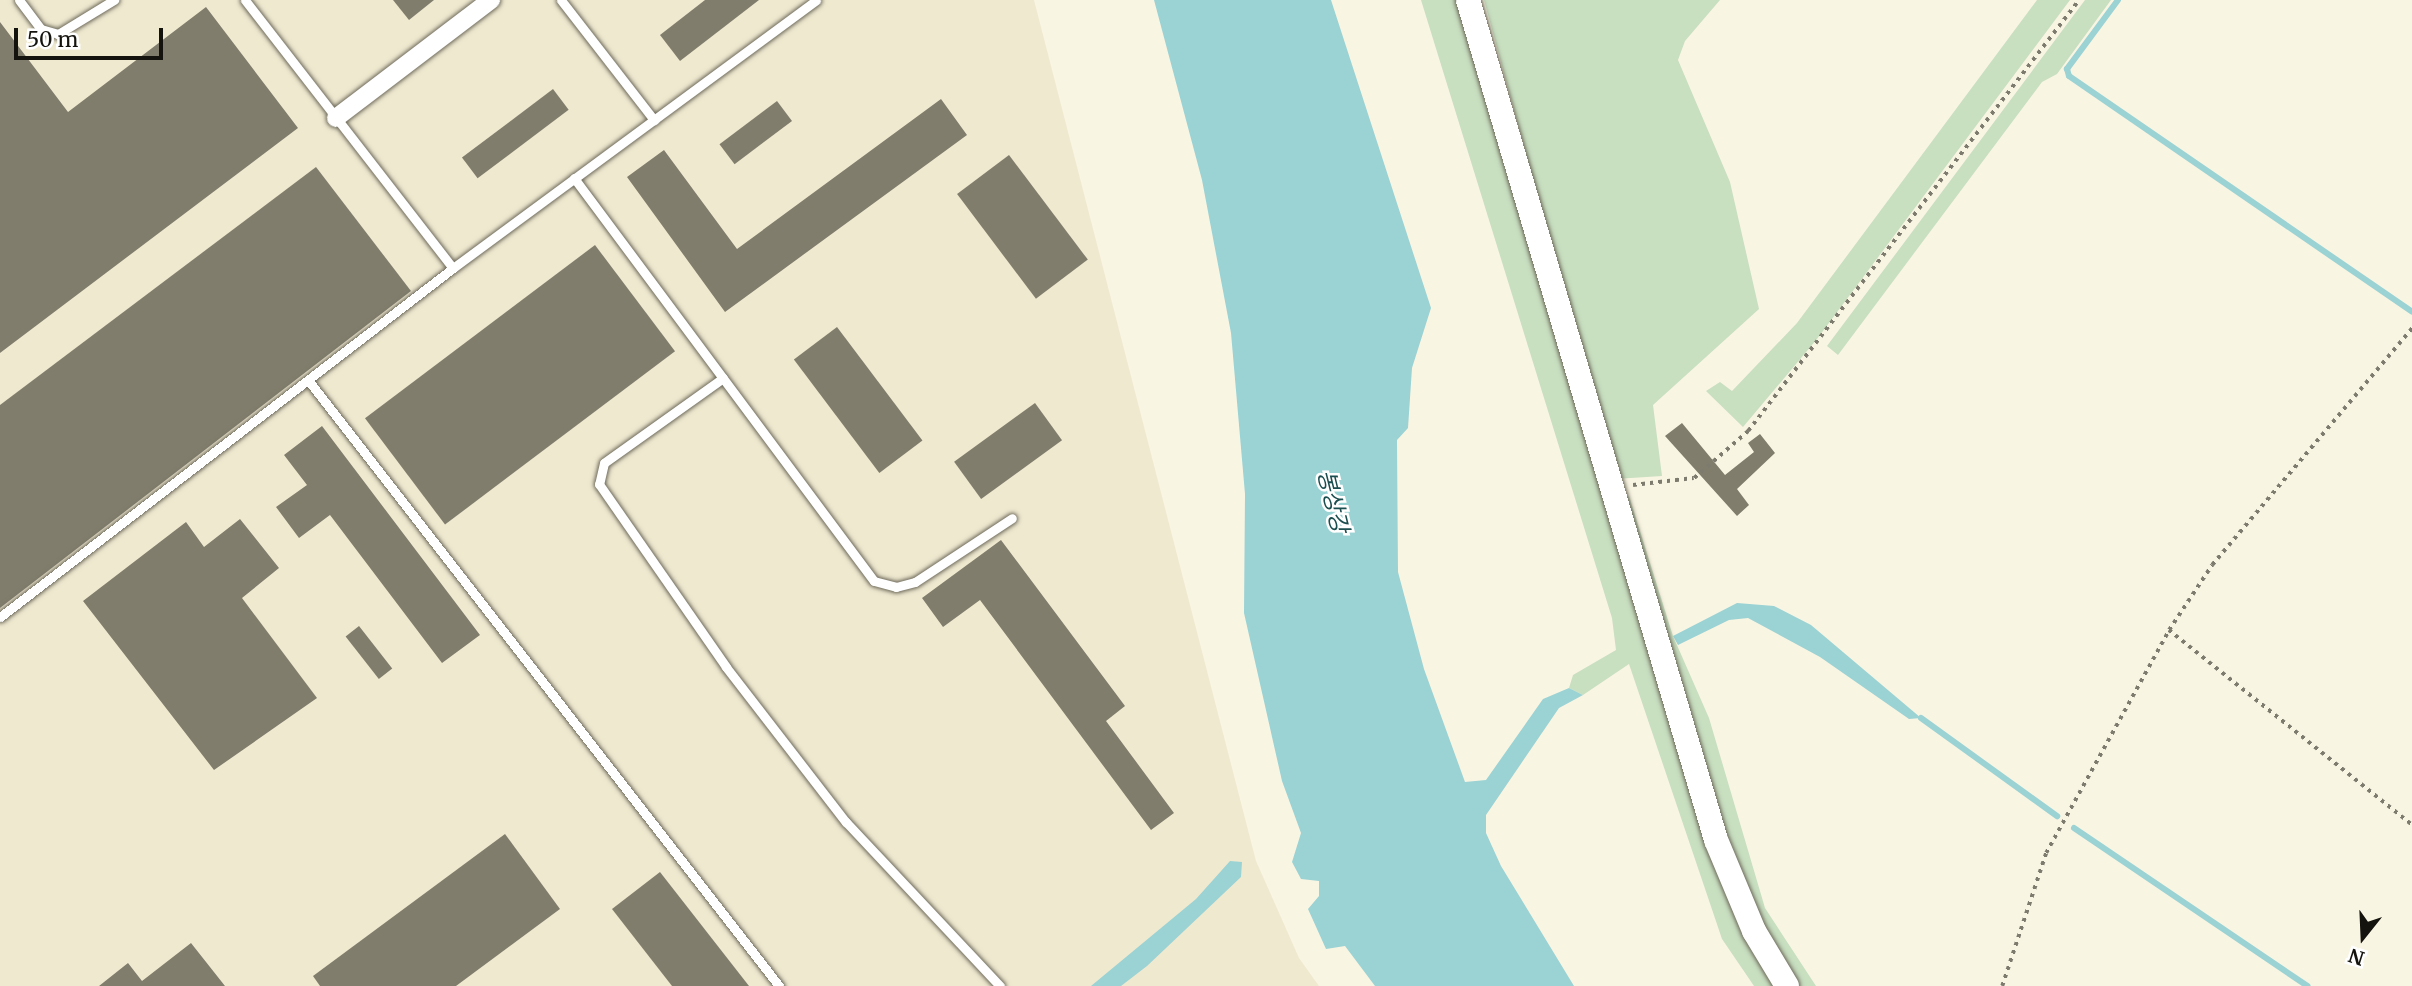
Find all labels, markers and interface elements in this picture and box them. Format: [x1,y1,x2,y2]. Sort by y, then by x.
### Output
scale bar [18,14,166,58]
text: 50 m [27,26,78,53]
water label: 봉상강 [1312,467,1354,535]
north arrow [2328,902,2398,972]
text: N [2346,943,2367,971]

